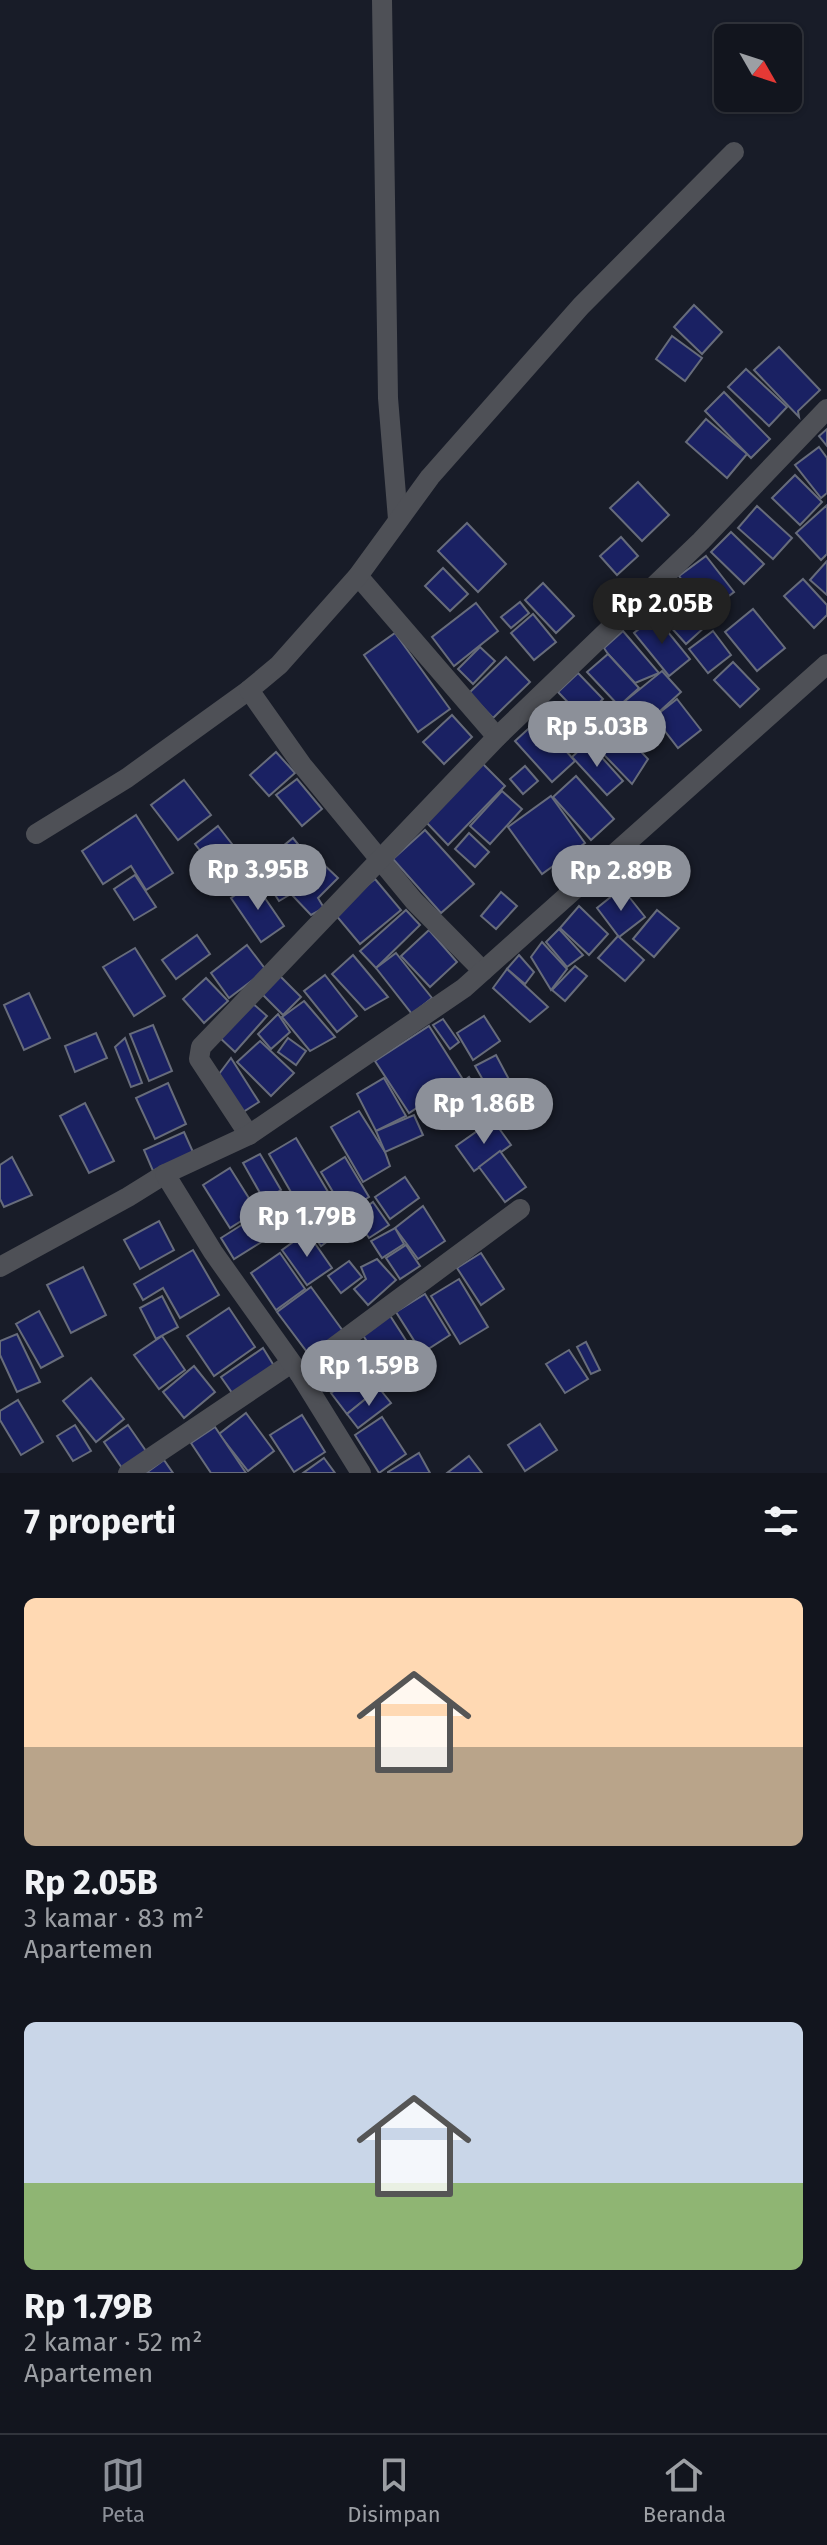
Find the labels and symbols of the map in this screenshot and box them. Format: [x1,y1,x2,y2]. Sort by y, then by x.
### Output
north arrow [714,24,802,112]
pin: Rp 2.05B [579,578,745,646]
pin: Rp 5.03B [514,701,680,769]
pin: Rp 3.95B [175,844,341,912]
pin: Rp 2.89B [538,845,704,913]
pin: Rp 1.86B [401,1078,567,1146]
pin: Rp 1.79B [224,1191,390,1259]
pin: Rp 1.59B [286,1340,452,1408]

